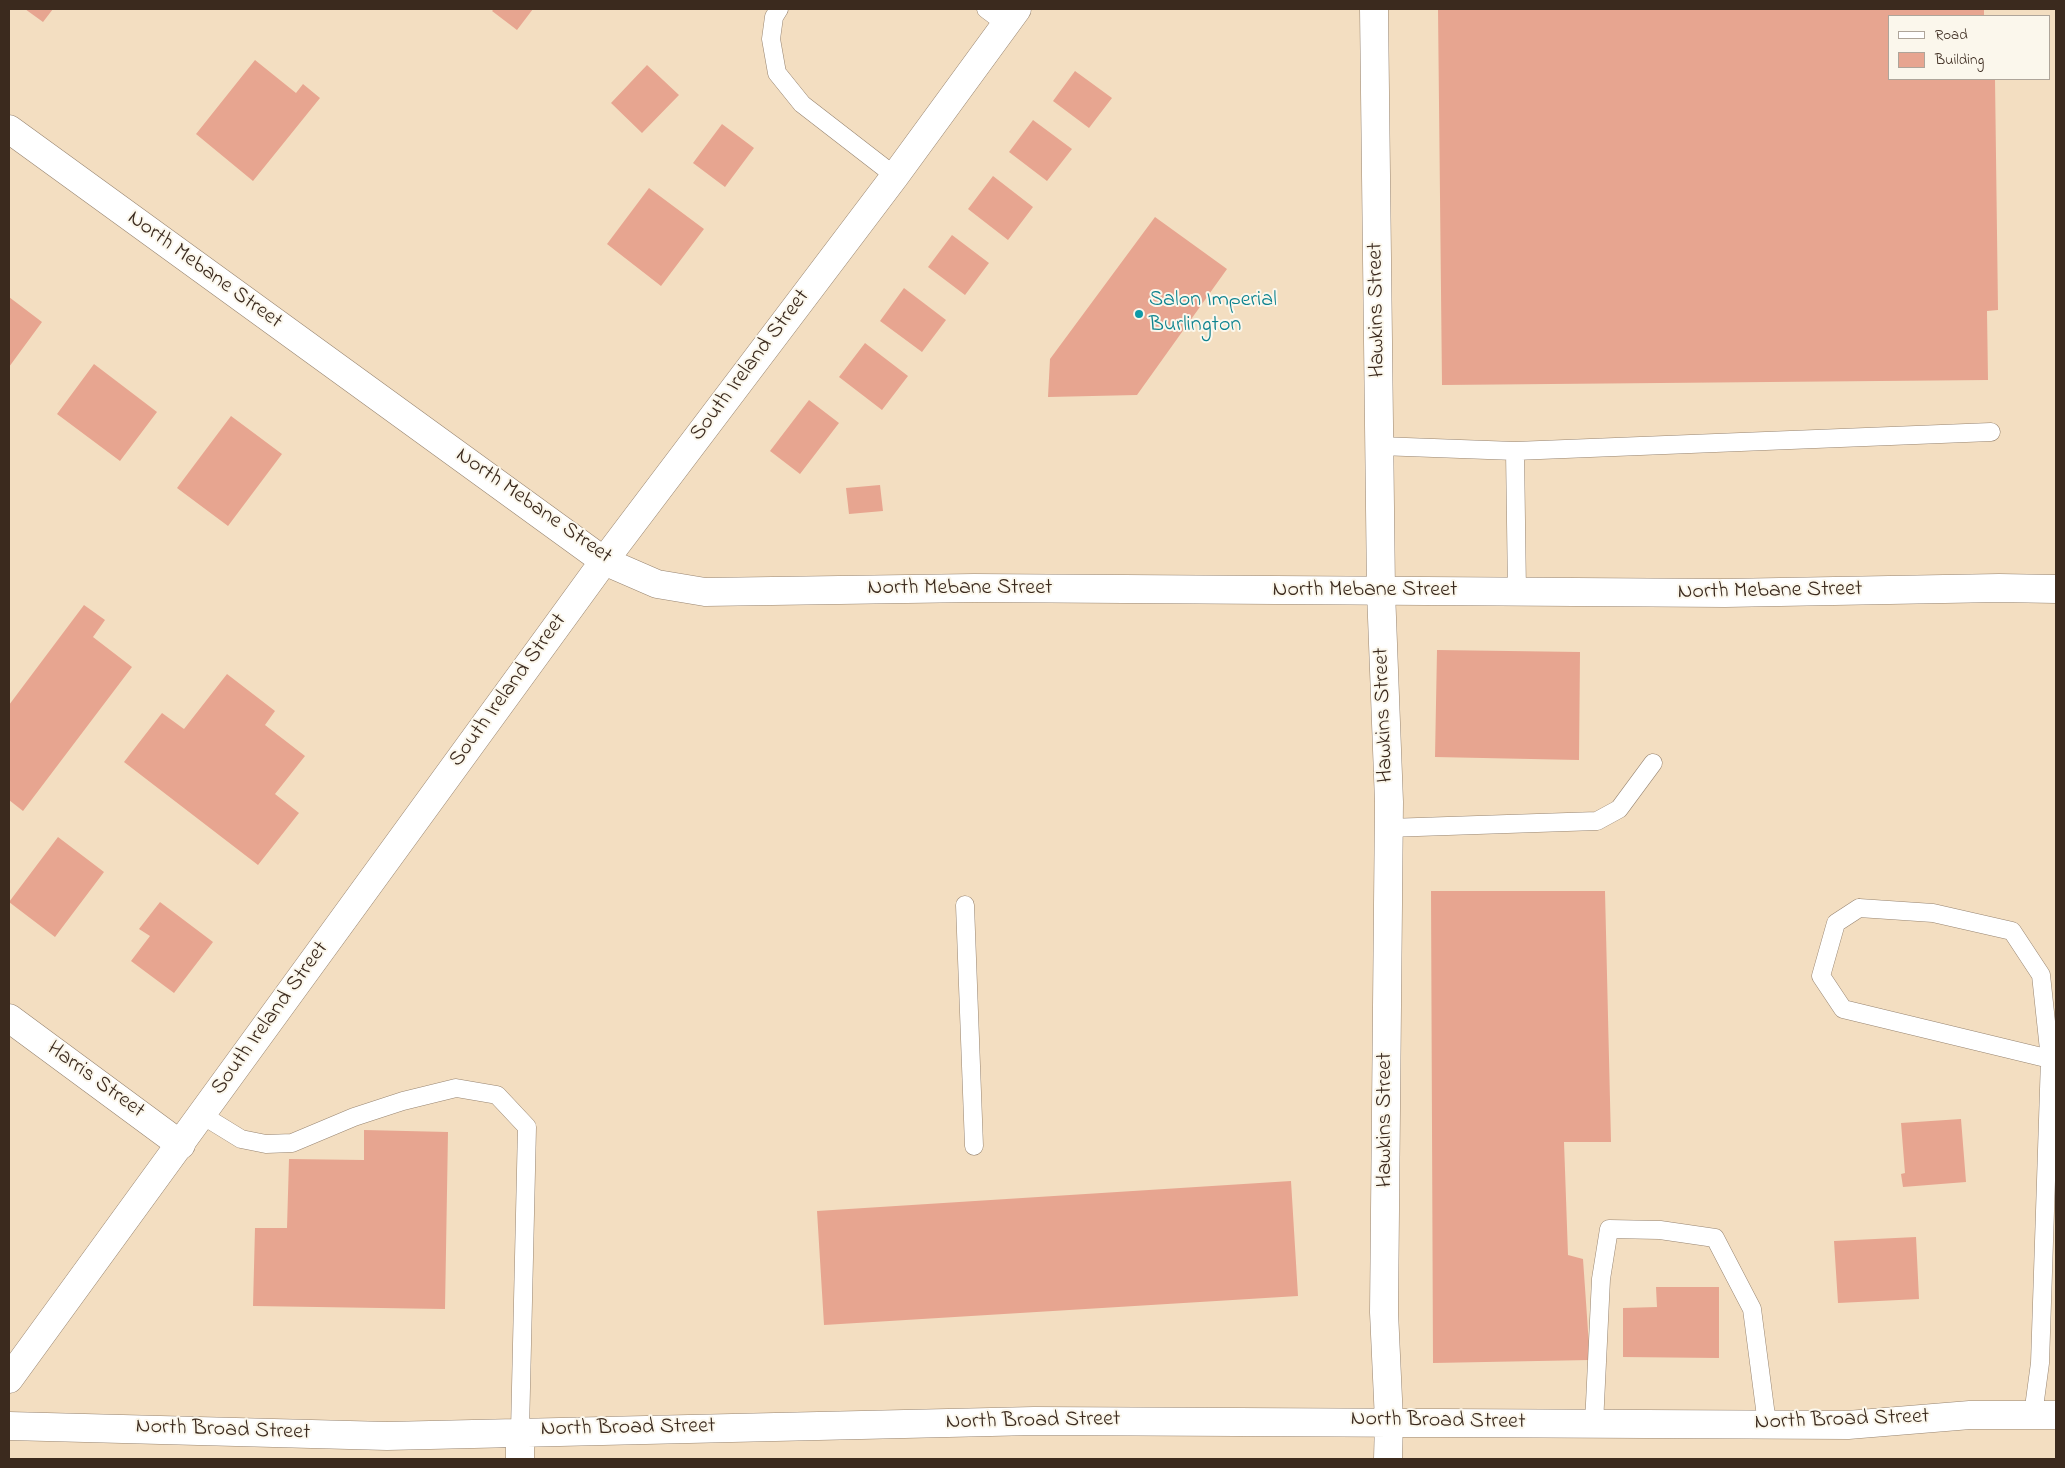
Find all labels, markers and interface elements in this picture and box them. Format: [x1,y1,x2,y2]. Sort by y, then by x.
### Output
legend [1888,15,2050,80]
text: Road [1935,24,1968,46]
text: Building [1935,49,1984,71]
street label: North Mebane Street [121,206,287,336]
street label: Hawkins Street [1364,242,1392,378]
street label: South Ireland Street [685,285,817,447]
place label: Salon Imperial Burlington [1149,288,1277,340]
marker: Salon Imperial Burlington [1133,308,1145,320]
street label: North Mebane Street [450,443,616,571]
street label: North Mebane Street [868,576,1052,602]
street label: North Mebane Street [1677,577,1863,607]
street label: North Mebane Street [1273,578,1457,604]
street label: South Ireland Street [445,609,573,773]
street label: Hawkins Street [1369,647,1401,783]
street label: South Ireland Street [207,937,335,1101]
street label: Harris Street [41,1037,149,1125]
street label: Hawkins Street [1373,1052,1399,1188]
street label: North Broad Street [1754,1405,1930,1437]
street label: North Broad Street [945,1407,1121,1437]
street label: North Broad Street [1350,1407,1526,1437]
street label: North Broad Street [540,1414,716,1444]
street label: North Broad Street [135,1415,311,1447]

